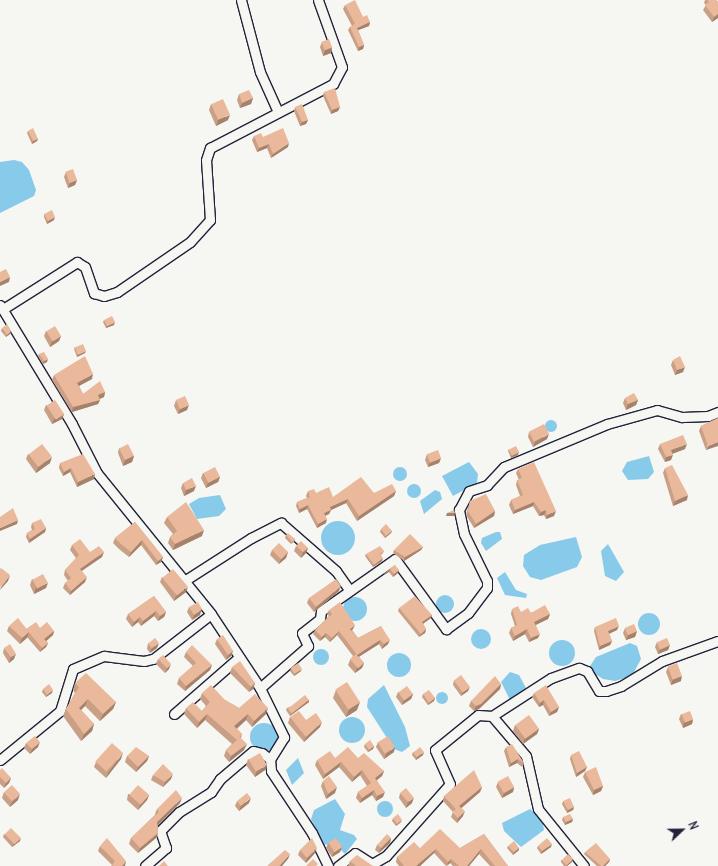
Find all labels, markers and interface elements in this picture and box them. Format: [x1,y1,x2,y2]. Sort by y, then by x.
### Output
north arrow [662,810,702,850]
text: N [685,819,701,832]

